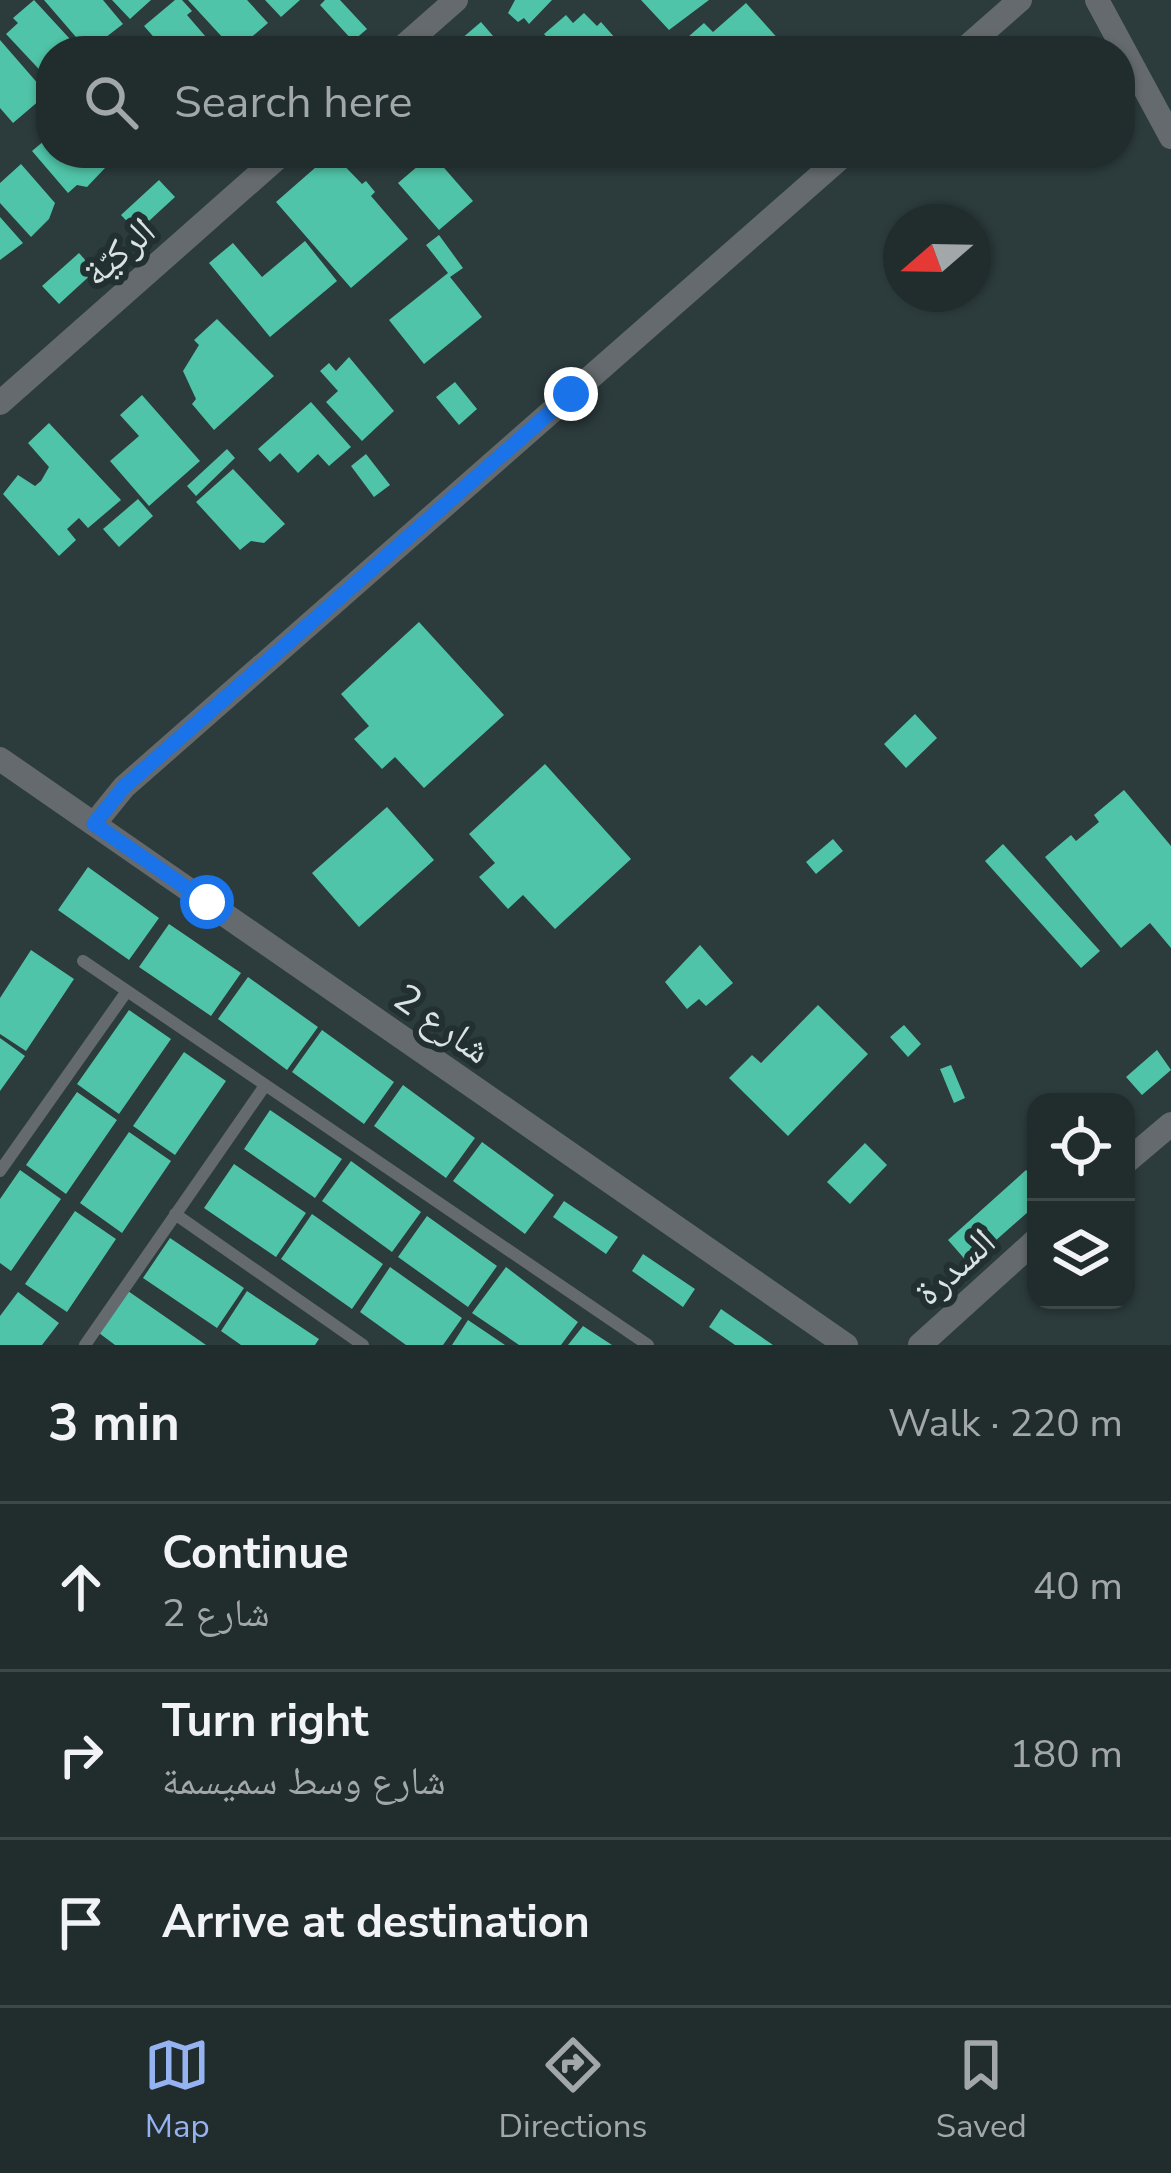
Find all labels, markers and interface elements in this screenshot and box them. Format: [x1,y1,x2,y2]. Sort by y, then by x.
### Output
search box [36,36,1135,168]
icon: search [78,69,144,135]
text: Search here [174,72,413,133]
north arrow [883,204,991,312]
street label: الركيّة [71,206,167,299]
route end [544,367,598,421]
route start [180,875,234,929]
street label: شارع 2 [383,972,501,1077]
map controls [1027,1093,1135,1309]
button: locate [1027,1093,1135,1201]
button: layers [1027,1201,1135,1309]
street label: السدرة [903,1216,1007,1318]
text: 3 min [48,1388,180,1458]
text: Walk · 220 m [888,1397,1123,1450]
text: Continue [162,1523,349,1584]
icon: ahead [48,1554,114,1620]
text: 40 m [1033,1560,1123,1613]
text: شارع 2 [162,1587,270,1640]
text: Turn right [162,1691,369,1752]
icon: right [48,1722,114,1788]
text: 180 m [1009,1728,1123,1781]
text: شارع وسط سميسمة [162,1755,446,1808]
icon: arrive [48,1890,114,1956]
text: Arrive at destination [162,1892,590,1953]
tab: Map [144,2032,210,2149]
tab: Directions [499,2032,647,2149]
tab: Saved [936,2032,1027,2149]

